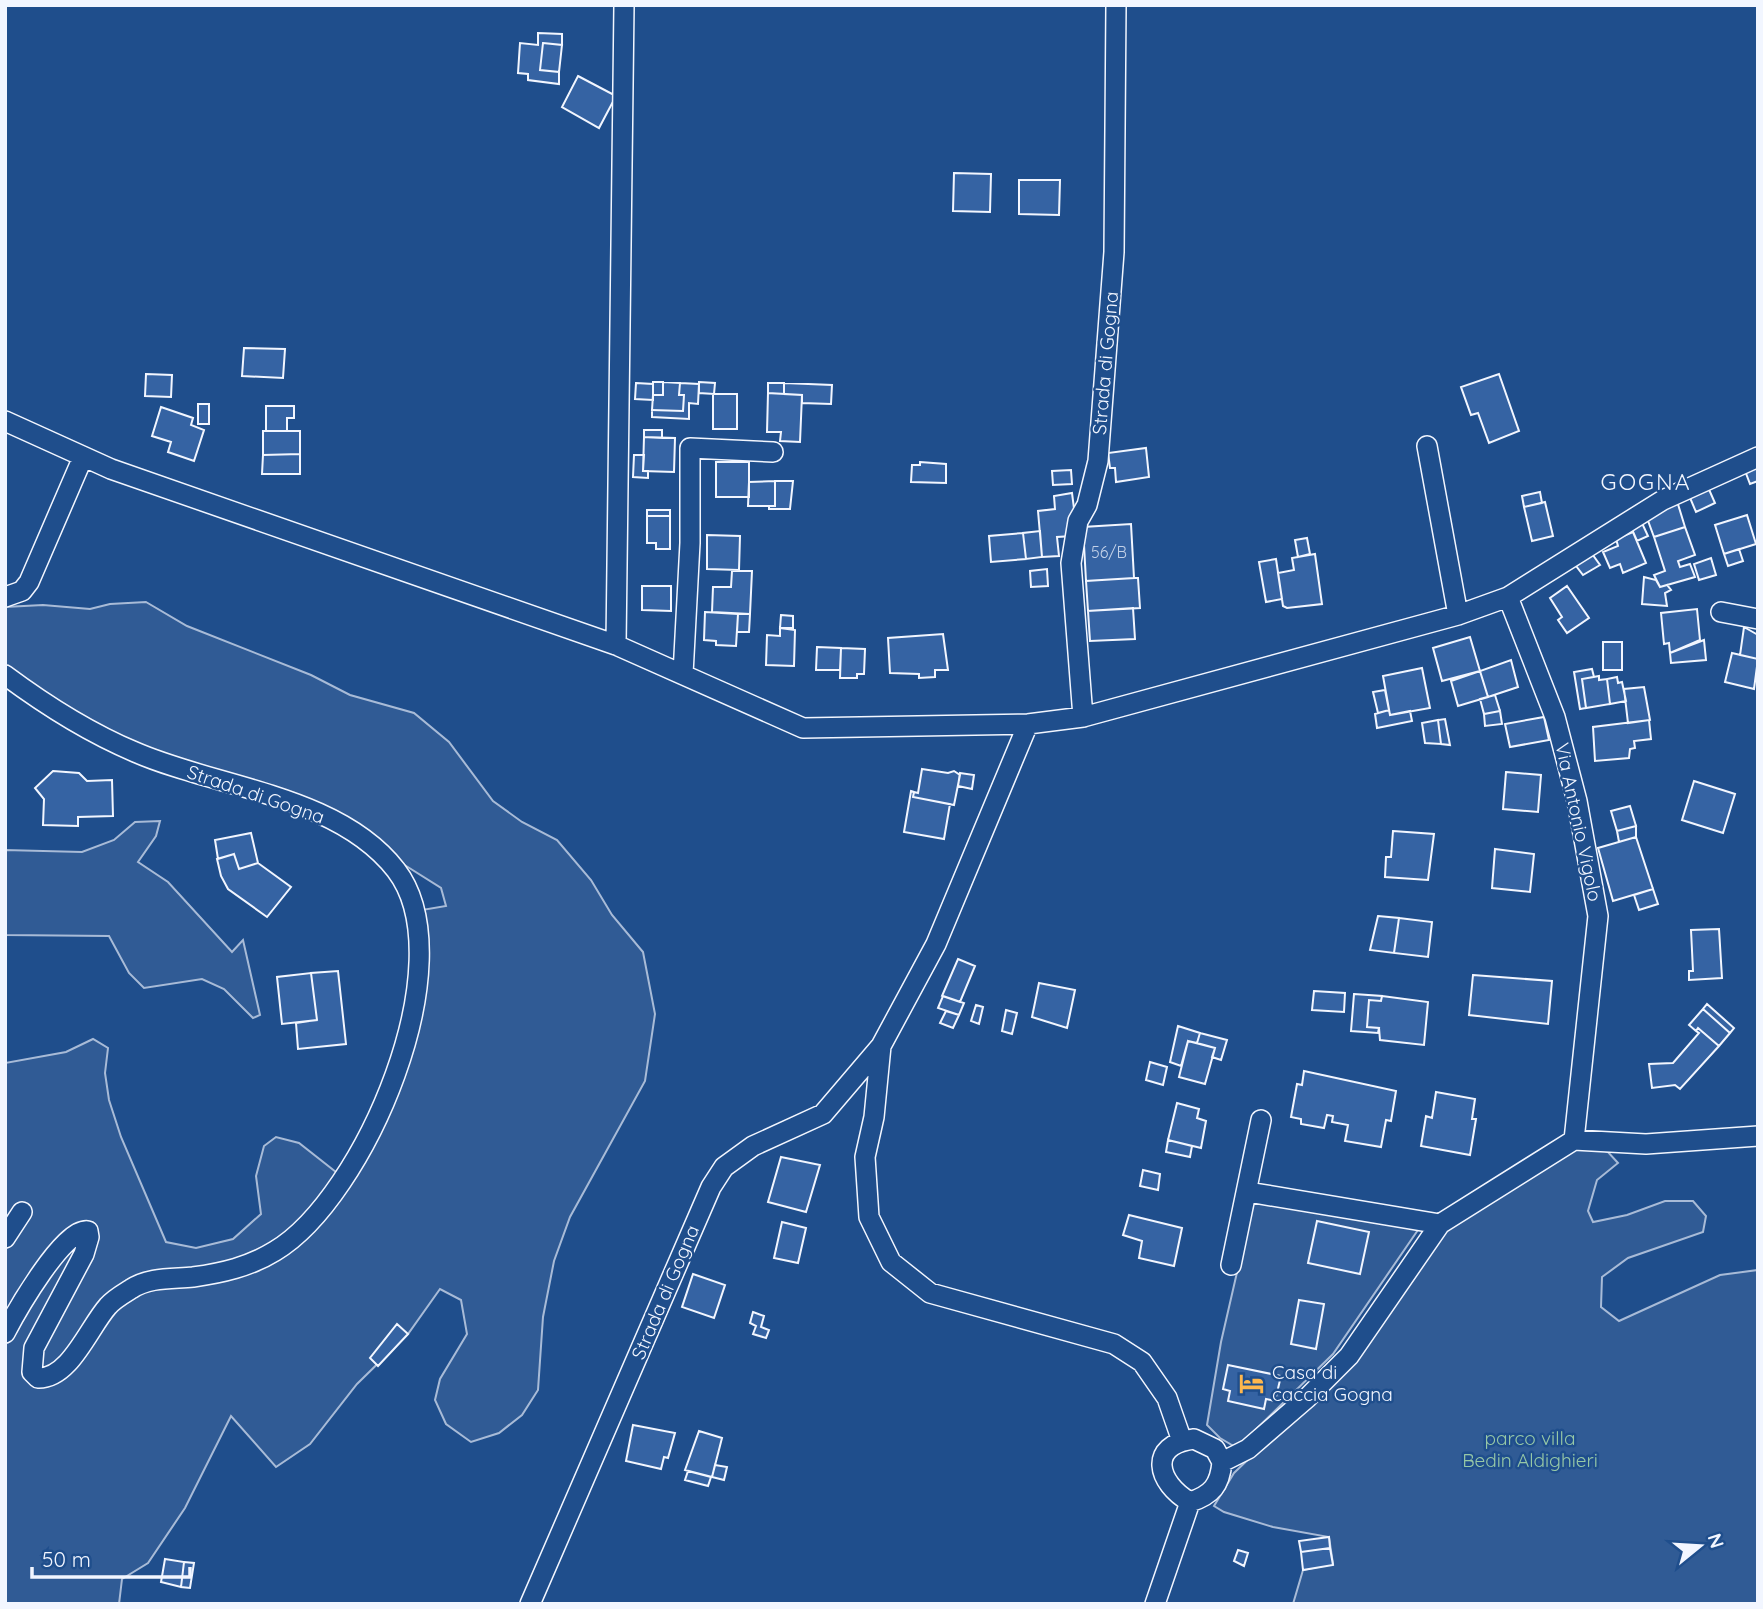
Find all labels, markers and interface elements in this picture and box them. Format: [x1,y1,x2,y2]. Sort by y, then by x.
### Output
street label: Strada di Gogna [1087,290,1123,436]
district label: GOGNA [1600,467,1692,496]
house number: 56/B [1091,542,1127,562]
street label: Via Antonio Vigolo [1550,741,1608,903]
street label: Strada di Gogna [184,759,328,829]
street label: Strada di Gogna [626,1221,704,1363]
place label: Casa di caccia Gogna [1272,1360,1393,1406]
hotel icon: Casa di caccia Gogna [1238,1369,1266,1397]
park label: parco villa Bedin Aldighieri [1462,1426,1598,1472]
north arrow [1665,1511,1735,1581]
text: N [1703,1530,1730,1551]
scale bar [32,1536,189,1580]
text: 50 m [42,1546,91,1572]

